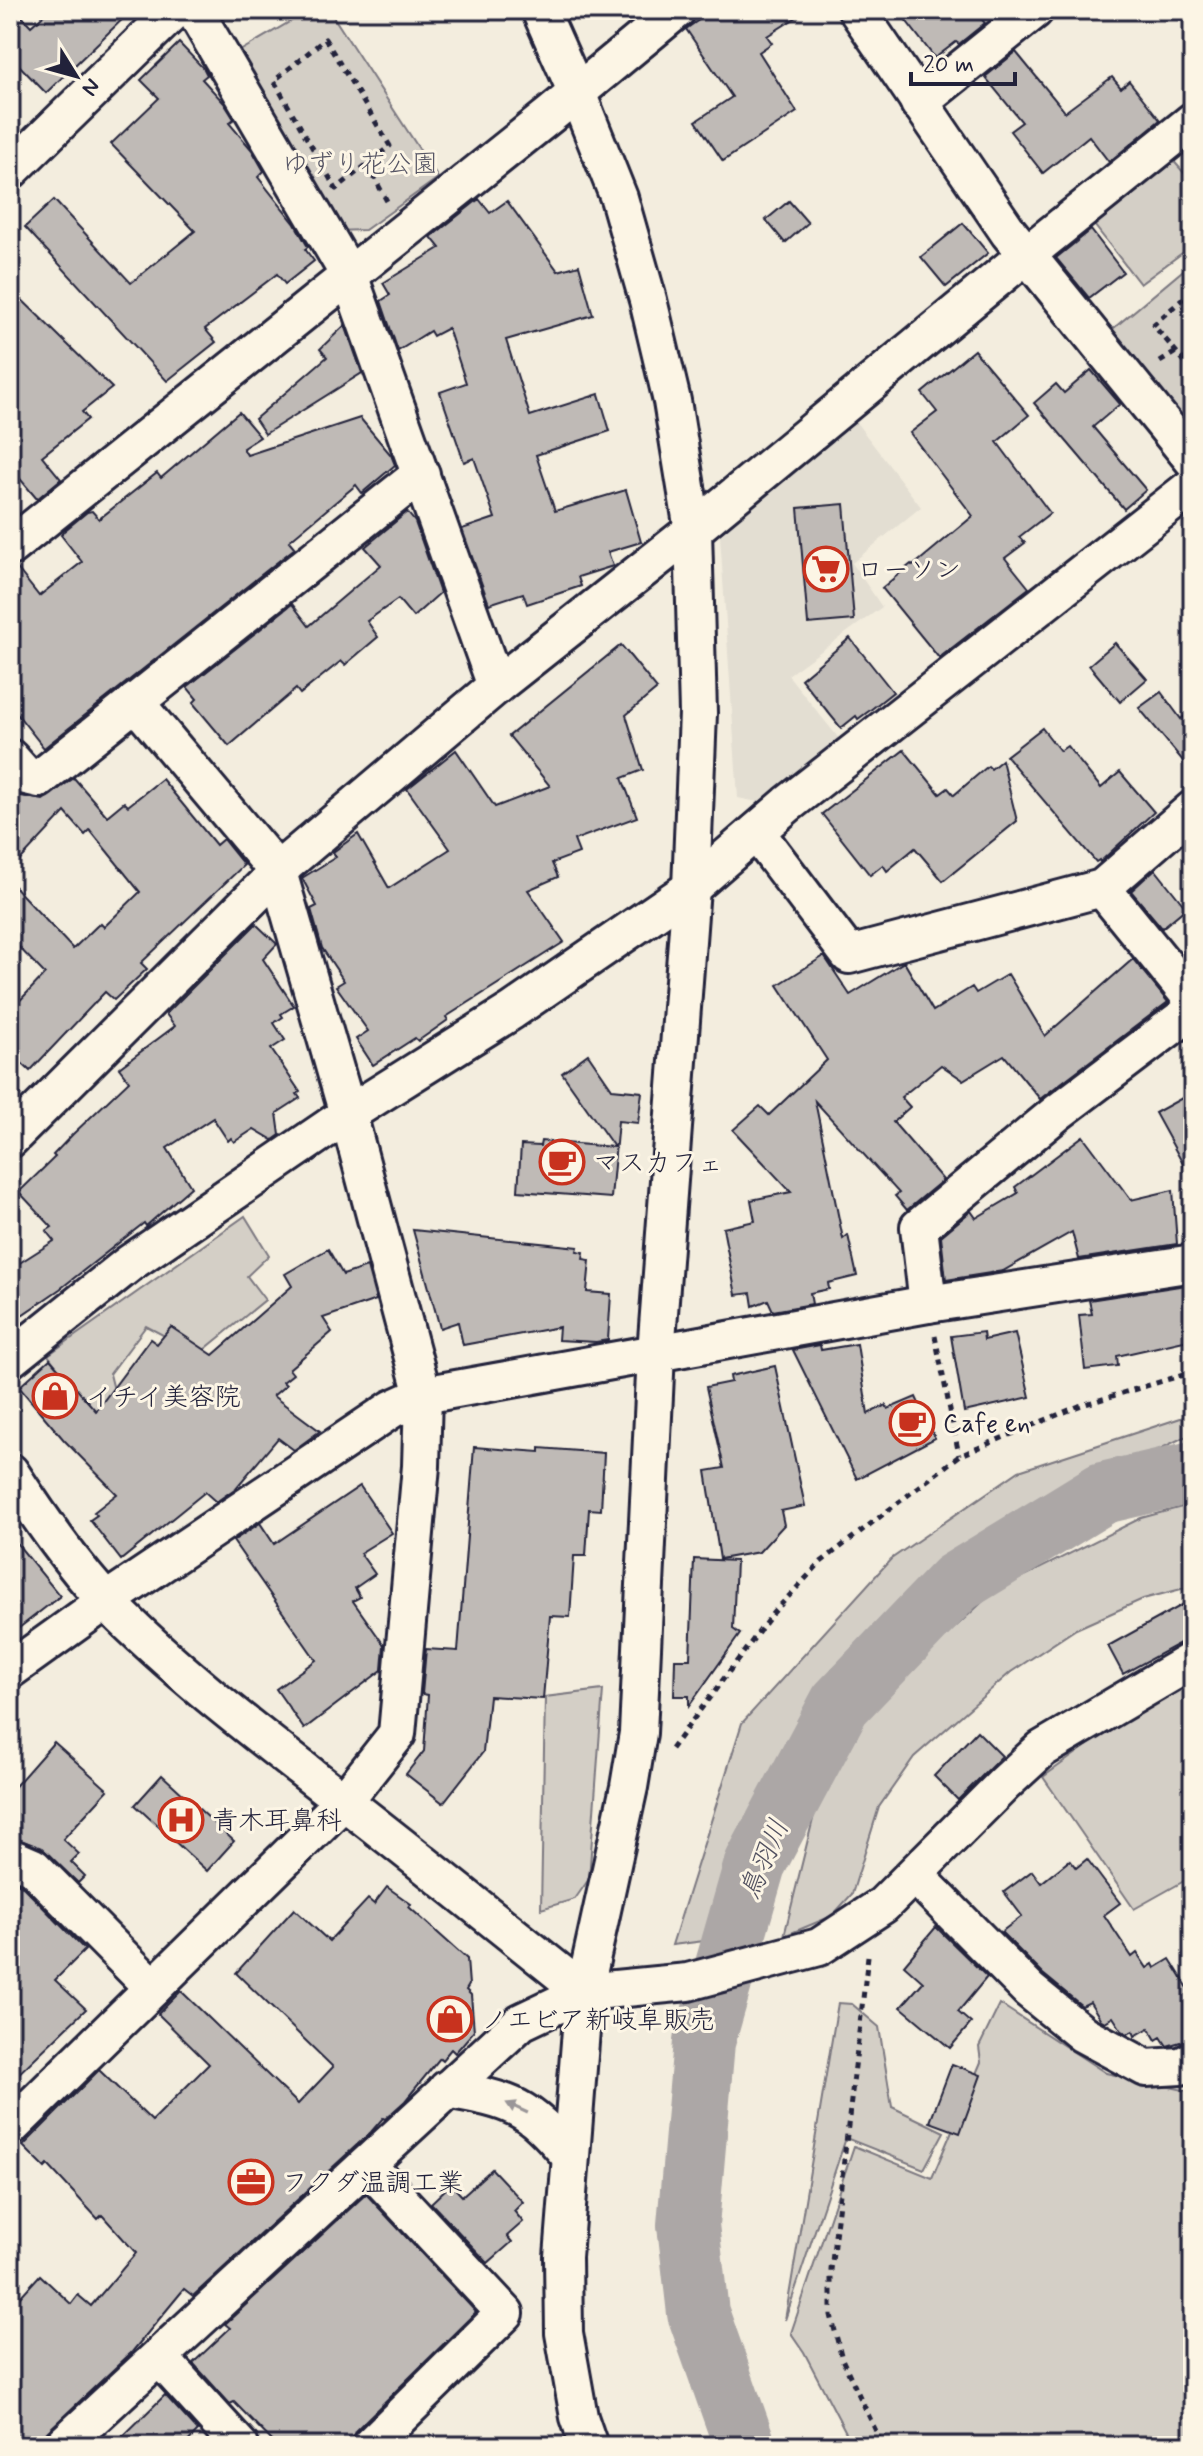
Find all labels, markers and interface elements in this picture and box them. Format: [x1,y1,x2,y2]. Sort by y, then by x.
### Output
north arrow [36,36,116,116]
scale bar [911,36,1015,86]
text: 20 m [923,50,974,81]
text: N [75,73,106,101]
park label: ゆずり花公園 [282,148,438,182]
supermarket icon: ローソン [802,545,850,593]
place label: ローソン [857,554,961,588]
cafe icon: マスカフェ [538,1138,586,1186]
place label: マスカフェ [593,1147,723,1181]
shop icon: イチイ美容院 [31,1372,79,1420]
place label: イチイ美容院 [86,1381,240,1415]
cafe icon: Cafe en [888,1399,936,1447]
place label: Cafe en [943,1408,1030,1442]
hospital icon: 青木耳鼻科 [157,1796,205,1844]
place label: 青木耳鼻科 [212,1805,342,1839]
water label: 鳥羽川 [732,1814,799,1906]
shop icon: ノエビア新岐阜販売 [426,1995,474,2043]
place label: ノエビア新岐阜販売 [481,2004,715,2038]
one-way arrow [505,2101,529,2115]
office icon: フクダ温調工業 [227,2158,275,2206]
place label: フクダ温調工業 [282,2167,463,2201]

